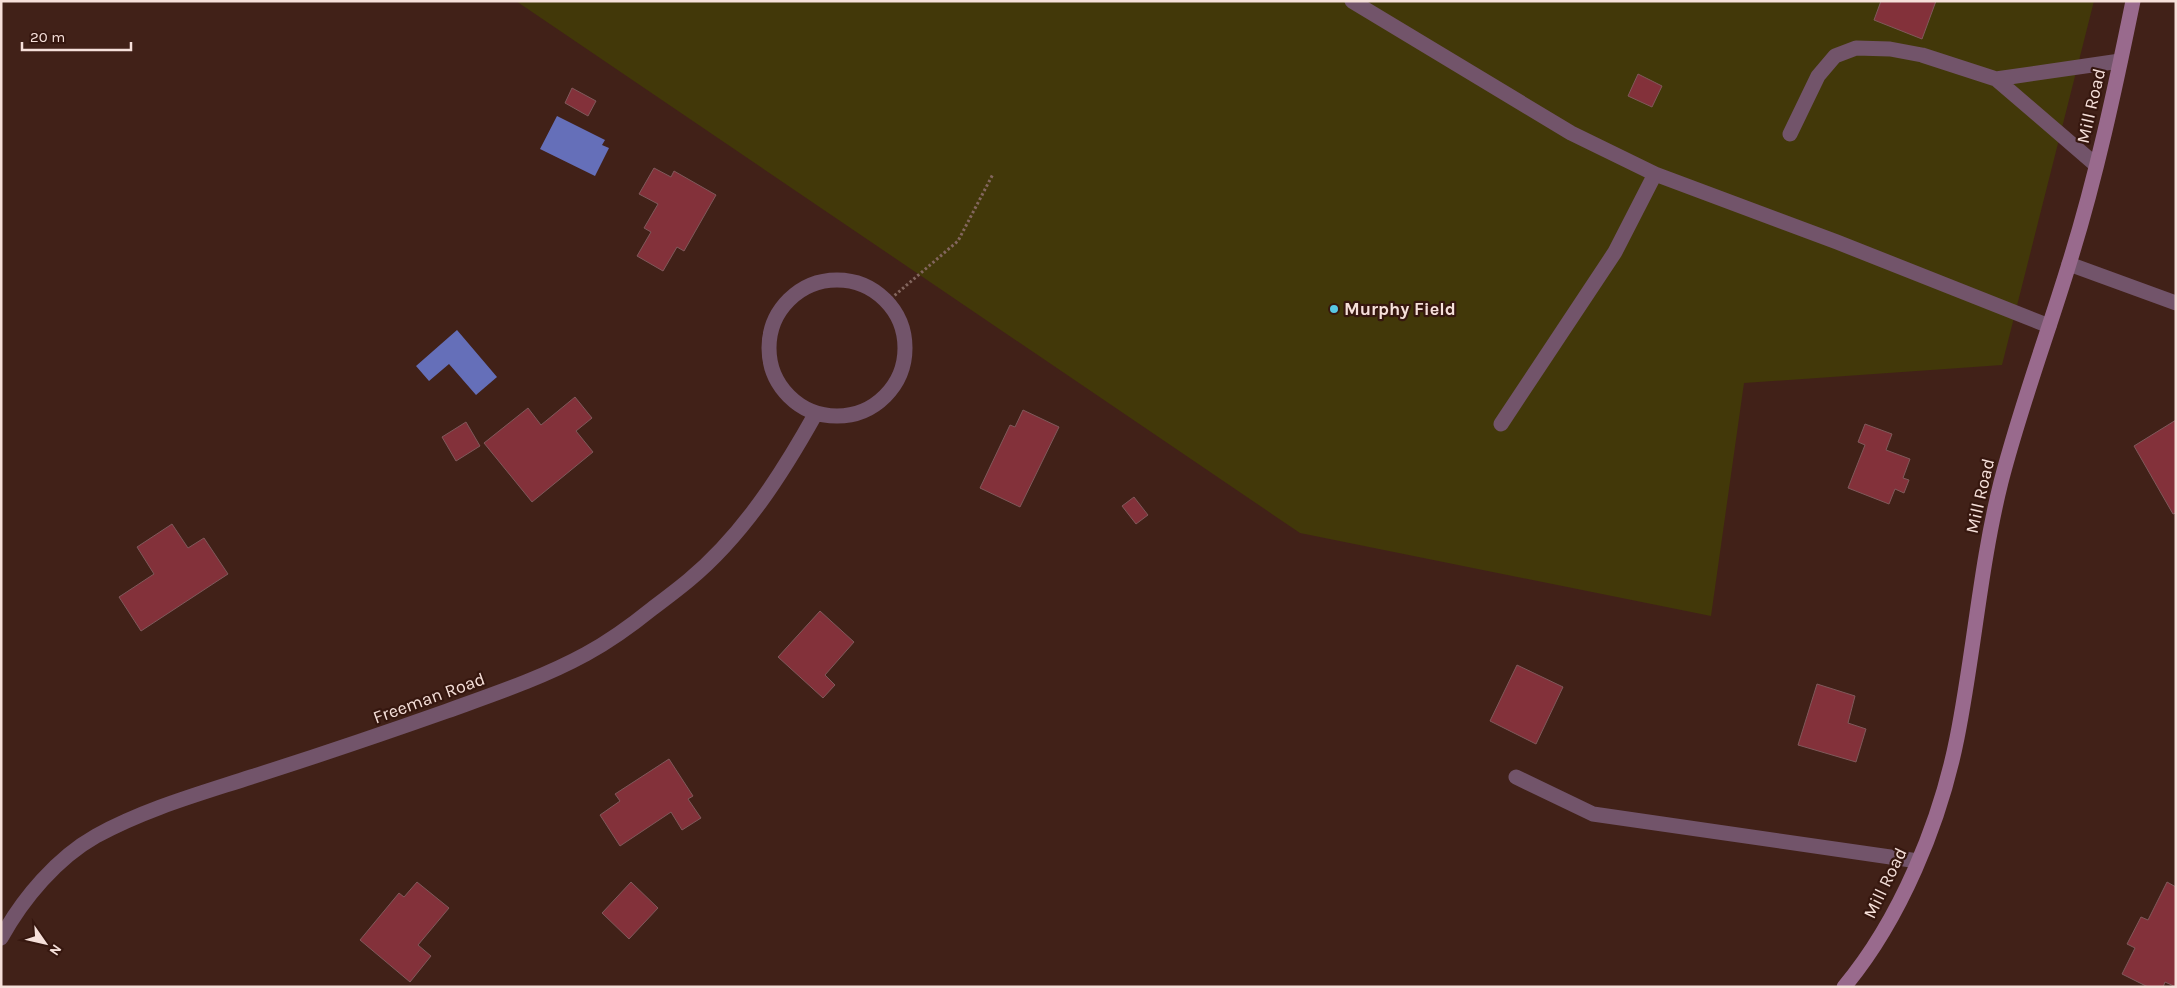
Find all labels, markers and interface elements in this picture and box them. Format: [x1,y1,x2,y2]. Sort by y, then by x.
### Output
scale bar [22,20,131,52]
text: 20 m [30,28,65,46]
street label: Mill Road [2072,66,2110,146]
place label: Murphy Field [1344,298,1456,320]
marker: Murphy Field [1328,303,1340,315]
street label: Mill Road [1961,456,1999,536]
street label: Freeman Road [370,668,488,728]
street label: Mill Road [1858,844,1912,922]
north arrow [20,918,70,968]
text: N [46,941,65,959]

